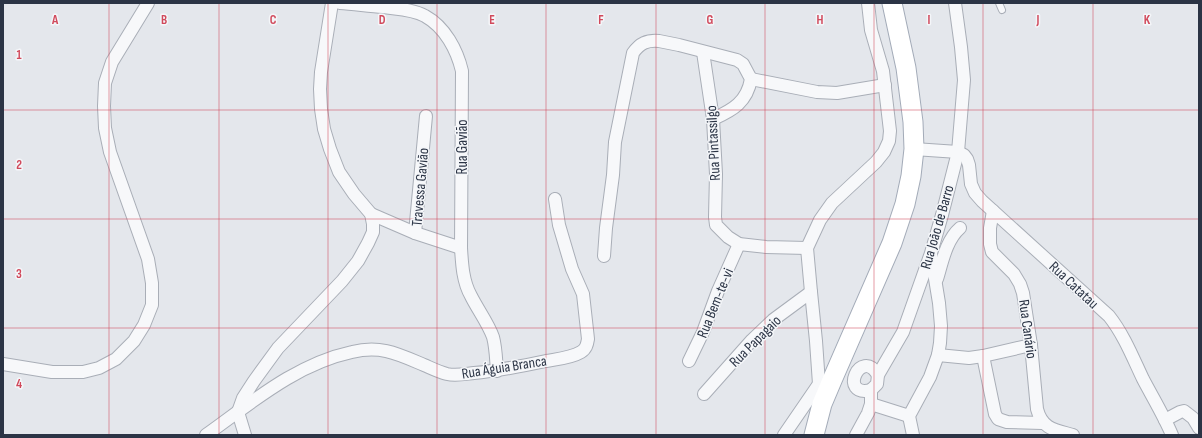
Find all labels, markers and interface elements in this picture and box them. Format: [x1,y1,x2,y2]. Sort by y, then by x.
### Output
text: A [51,12,59,28]
text: B [161,12,167,28]
text: C [270,12,277,28]
text: D [379,12,386,28]
text: E [489,12,495,28]
text: F [598,12,604,28]
text: G [707,12,714,28]
text: H [817,12,824,28]
text: I [928,12,931,28]
text: J [1036,12,1040,28]
text: K [1144,12,1151,28]
text: 1 [16,47,22,63]
street label: Rua Pintassilgo [702,105,725,181]
street label: Rua Gavião [453,119,472,175]
street label: Travessa Gavião [408,147,433,227]
text: 2 [16,157,22,173]
street label: Rua João de Barro [916,183,959,271]
street label: Rua Catatau [1045,258,1102,313]
street label: Rua Bem-te-vi [693,265,738,341]
text: 3 [16,266,22,282]
street label: Rua Canário [1014,298,1041,360]
street label: Rua Papagaio [725,311,785,371]
street label: Rua Águia Branca [460,351,548,384]
text: 4 [16,376,22,392]

